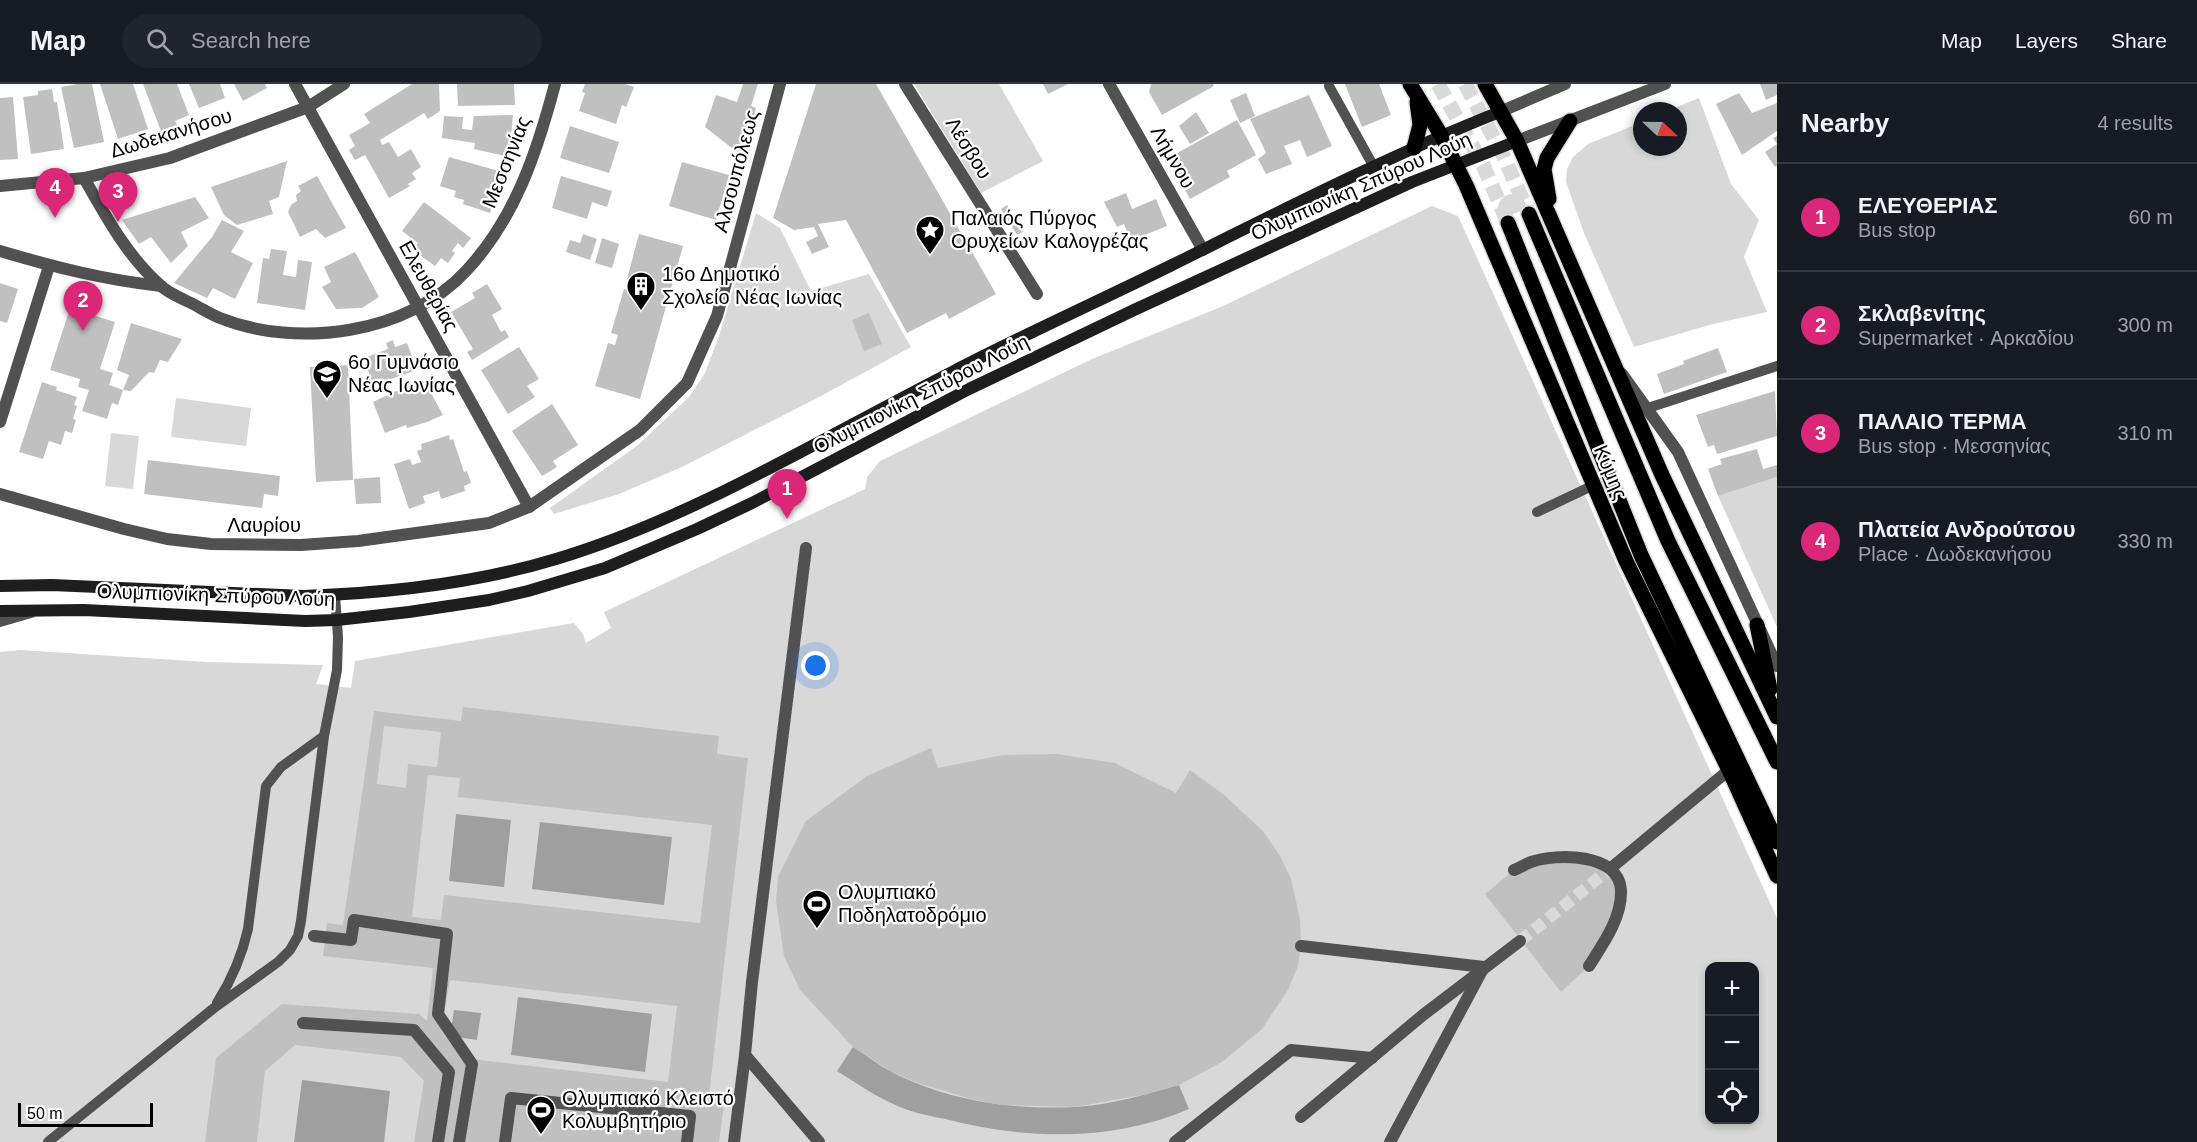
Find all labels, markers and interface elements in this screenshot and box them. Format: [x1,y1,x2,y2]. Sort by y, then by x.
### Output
search box [122,14,542,68]
text: Map [30,25,86,56]
icon: search [143,25,176,58]
text: Search here [191,28,311,53]
text: Map [1941,29,1982,52]
text: Layers [2015,29,2078,52]
text: Share [2111,29,2167,52]
north arrow [1633,102,1687,156]
street label: Δωδεκανήσου [108,104,234,162]
street label: Αλσουπόλεως [709,107,763,235]
text: Nearby [1801,108,1889,138]
text: 4 results [2097,112,2173,134]
street label: Μεσσηνίας [478,113,535,211]
street label: Λέσβου [942,113,996,183]
street label: Λήμνου [1146,122,1200,192]
street label: Ολυμπιονίκη Σπύρου Λούη [1248,127,1474,245]
pin: 4 [36,168,74,218]
pin: 3 [98,172,138,222]
text: ΕΛΕΥΘΕΡΙΑΣ [1858,193,1998,218]
text: 1 [1815,206,1826,228]
text: 60 m [2129,206,2173,228]
place label: Παλαιός Πύργος Ορυχείων Καλογρέζας [951,207,1149,252]
place icon: Παλαιός Πύργος Ορυχείων Καλογρέζας [914,214,946,256]
text: Bus stop [1858,219,1936,241]
street label: Ελευθερίας [395,237,463,335]
place label: 16ο Δημοτικό Σχολείο Νέας Ιωνίας [662,263,842,308]
building icon: 16ο Δημοτικό Σχολείο Νέας Ιωνίας [625,270,657,312]
pin: 2 [64,282,103,331]
text: Σκλαβενίτης [1858,301,1986,326]
text: 2 [1815,314,1826,336]
text: 300 m [2117,314,2173,336]
text: Supermarket · Αρκαδίου [1858,327,2074,349]
street label: Ολυμπιονίκη Σπύρου Λούη [810,330,1032,458]
place label: 6ο Γυμνάσιο Νέας Ιωνίας [348,351,459,396]
school or university icon: 6ο Γυμνάσιο Νέας Ιωνίας [311,358,343,400]
text: ΠΑΛΑΙΟ ΤΕΡΜΑ [1858,409,2027,434]
text: 3 [1815,422,1826,444]
text: 310 m [2117,422,2173,444]
text: Bus stop · Μεσσηνίας [1858,435,2051,457]
street label: Κύμης [1590,442,1632,503]
pin: 1 [768,470,806,519]
street label: Λαυρίου [227,514,301,536]
text: Πλατεία Ανδρούτσου [1858,517,2076,542]
text: 4 [1815,530,1826,552]
text: 330 m [2117,530,2173,552]
text: Place · Δωδεκανήσου [1858,543,2052,565]
street label: Ολυμπιονίκη Σπύρου Λούη [96,580,336,610]
your location [801,651,830,680]
place label: Ολυμπιακό Ποδηλατοδρόμιο [838,881,987,926]
sports icon: Ολυμπιακό Ποδηλατοδρόμιο [801,888,833,930]
map controls [1705,962,1759,1124]
button: + [1705,962,1759,1016]
button: − [1705,1016,1759,1070]
button: locate [1705,1070,1759,1124]
place label: Ολυμπιακό Κλειστό Κολυμβητήριο [562,1087,734,1132]
sports icon: Ολυμπιακό Κλειστό Κολυμβητήριο [525,1094,557,1136]
scale bar [18,1100,153,1128]
text: 50 m [27,1105,63,1122]

